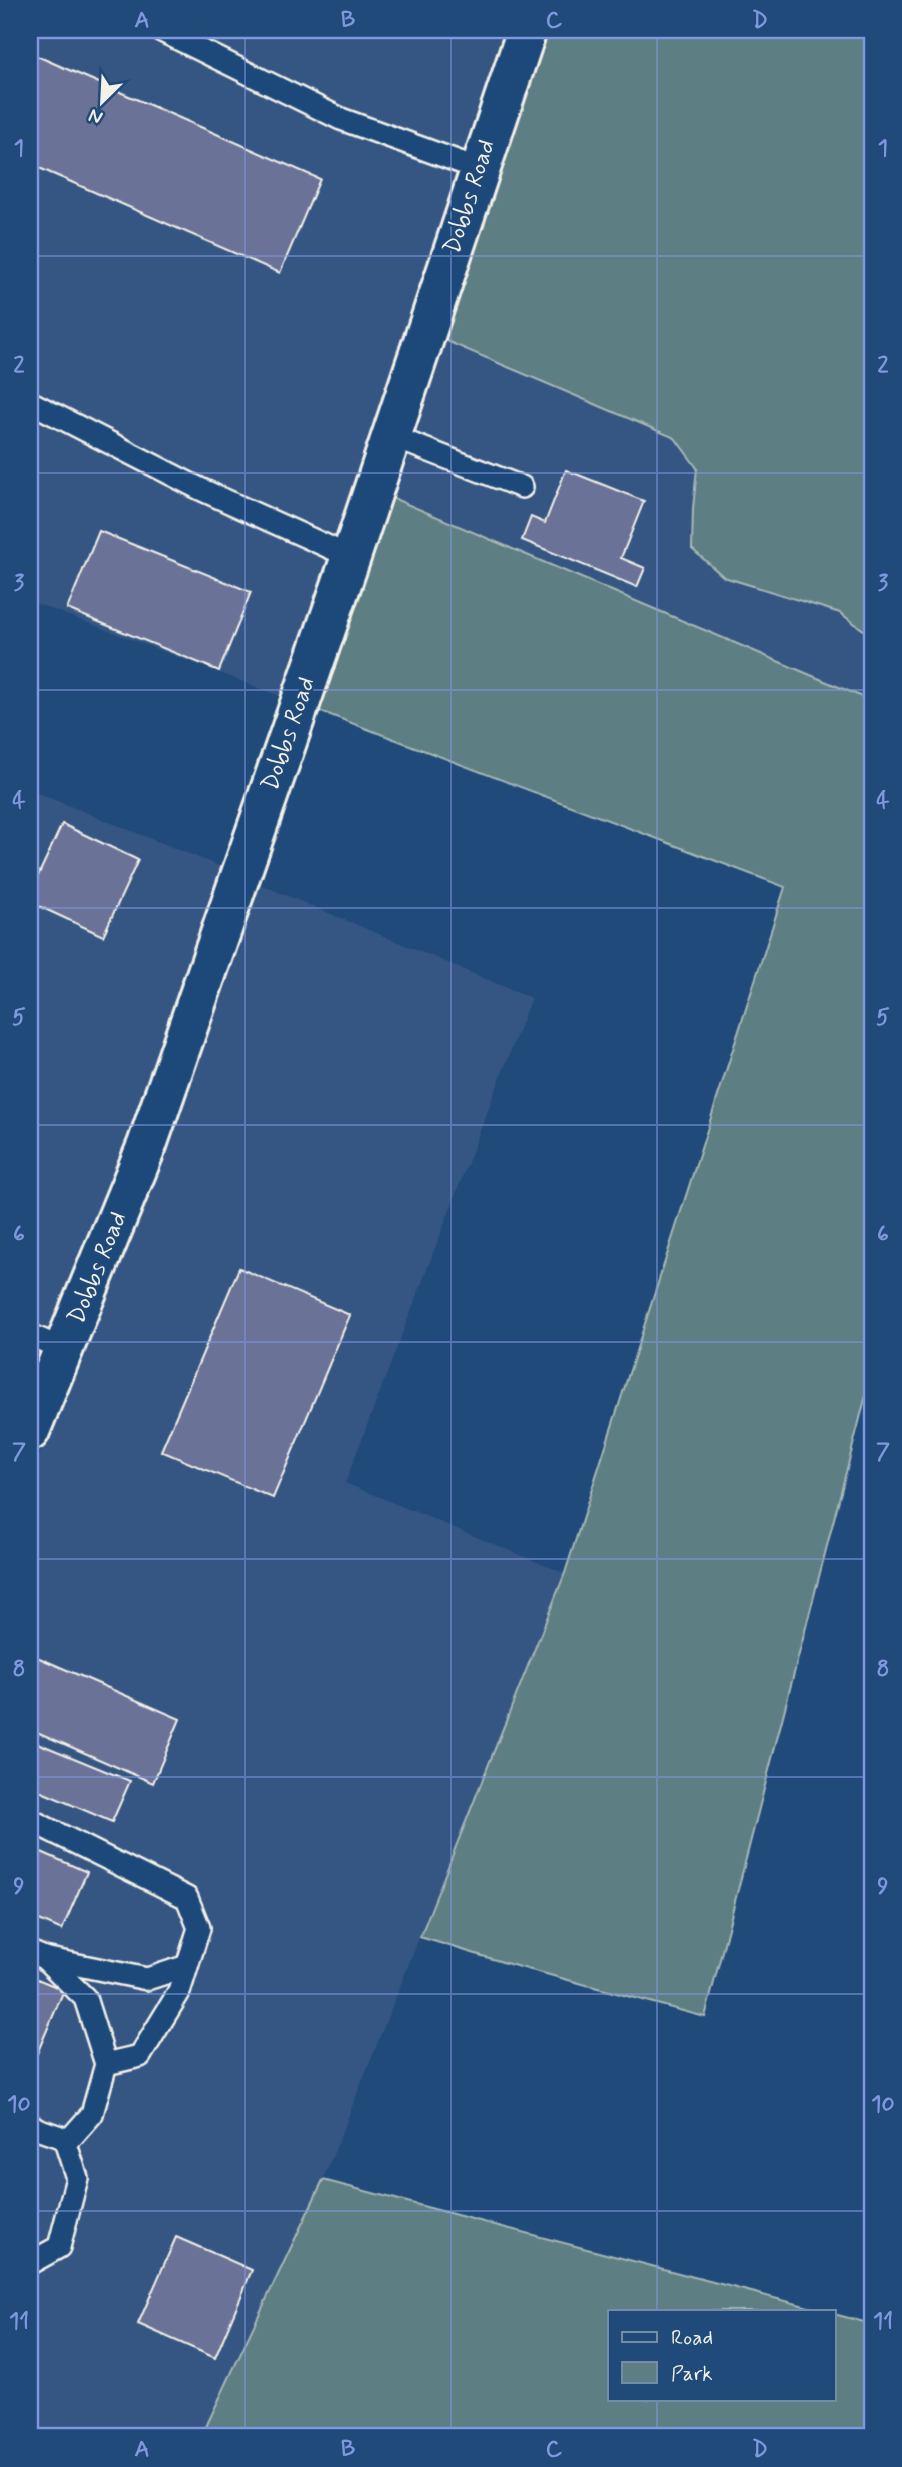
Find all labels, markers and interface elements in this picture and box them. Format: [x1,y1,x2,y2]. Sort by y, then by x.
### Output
text: A [134,6,150,36]
text: B [341,6,356,36]
text: C [546,6,563,36]
text: D [752,6,768,36]
north arrow [66,66,136,136]
text: N [85,102,107,130]
text: 1 [14,134,24,164]
text: 1 [878,134,888,164]
street label: Dobbs Road [437,136,503,258]
text: 2 [13,351,25,381]
text: 2 [877,351,889,381]
text: 3 [14,569,25,599]
text: 3 [878,569,889,599]
street label: Dobbs Road [255,673,323,795]
text: 4 [12,786,26,816]
text: 4 [876,786,890,816]
text: 5 [12,1003,26,1033]
text: 5 [876,1003,890,1033]
street label: Dobbs Road [61,1207,135,1329]
text: 6 [13,1220,25,1250]
text: 6 [877,1220,889,1250]
text: 7 [12,1438,26,1468]
text: 7 [876,1438,890,1468]
text: 8 [13,1655,25,1685]
text: 8 [877,1655,889,1685]
text: 9 [13,1872,25,1902]
text: 9 [877,1872,889,1902]
text: 10 [7,2090,31,2120]
text: 10 [871,2090,895,2120]
text: 11 [9,2307,29,2337]
text: 11 [873,2307,893,2337]
legend [608,2310,836,2400]
text: Road [671,2324,713,2352]
text: Park [671,2360,713,2388]
text: A [134,2435,150,2465]
text: B [341,2435,356,2465]
text: C [546,2435,563,2465]
text: D [752,2435,768,2465]

